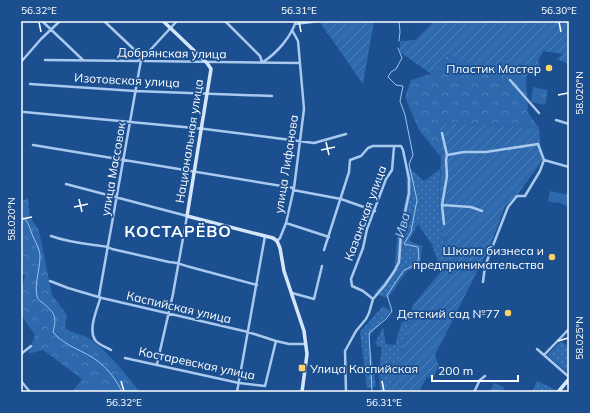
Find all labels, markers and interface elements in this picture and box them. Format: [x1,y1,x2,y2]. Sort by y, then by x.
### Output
text: 56.32°E [21,4,57,17]
text: 56.31°E [281,4,317,17]
text: 56.30°E [541,4,577,17]
street label: Добрянская улица [117,45,227,61]
place label: Пластик Мастер [446,61,541,76]
marker: Пластик Мастер [544,63,554,73]
street label: Изотовская улица [74,70,180,90]
text: 58.020°N [573,71,586,115]
street label: Национальная улица [172,78,206,204]
street label: улица Лифанова [271,114,301,214]
street label: улица Массовок [97,120,129,217]
street label: Казанская улица [341,163,389,263]
text: 58.020°N [5,197,18,241]
water label: Ива [391,211,413,239]
district label: КОСТАРЁВО [124,221,232,241]
place label: Школа бизнеса и предпринимательства [413,243,544,272]
marker: Школа бизнеса и предпринимательства [547,252,557,262]
street label: Каспийская улица [125,288,233,326]
place label: Детский сад №77 [397,306,500,321]
marker: Детский сад №77 [503,308,513,318]
text: 58.025°N [573,316,586,360]
street label: Костаревская улица [137,343,257,383]
scale bar [432,357,518,383]
place label: Улица Каспийская [309,361,418,376]
marker: Улица Каспийская [297,363,307,373]
text: 200 m [438,363,473,378]
text: 56.32°E [106,396,142,409]
text: 56.31°E [366,396,402,409]

